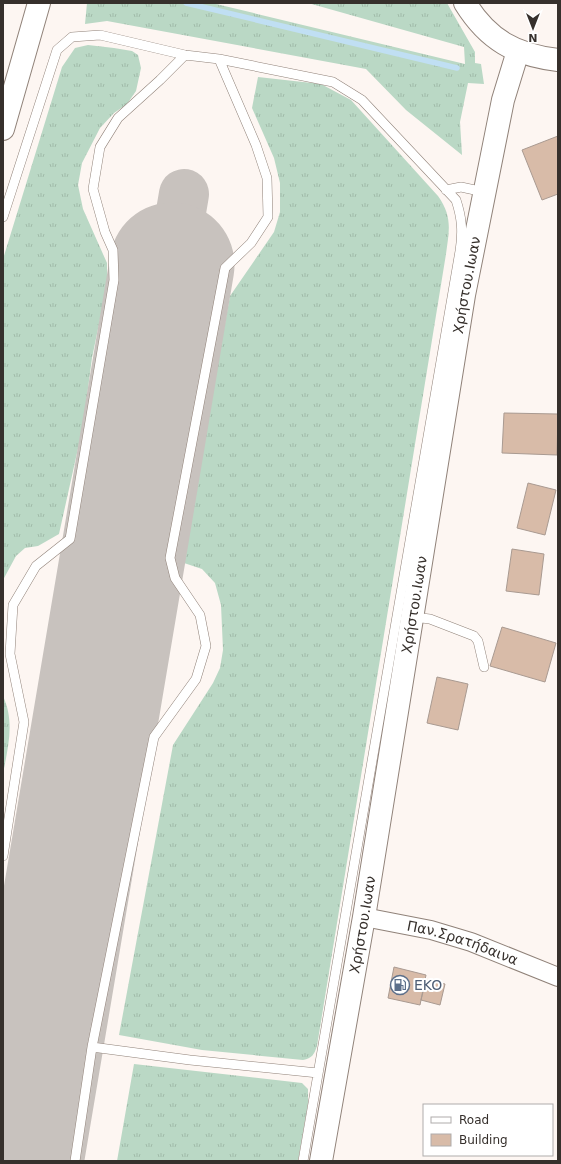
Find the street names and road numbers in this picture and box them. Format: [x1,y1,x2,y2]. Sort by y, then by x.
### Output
street label: Χρήστου.Ιωαν [450,235,484,335]
street label: Χρήστου.Ιωαν [398,555,430,655]
street label: Χρήστου.Ιωαν [346,874,379,975]
street label: Παν.Σρατήδαινα [406,918,520,968]

